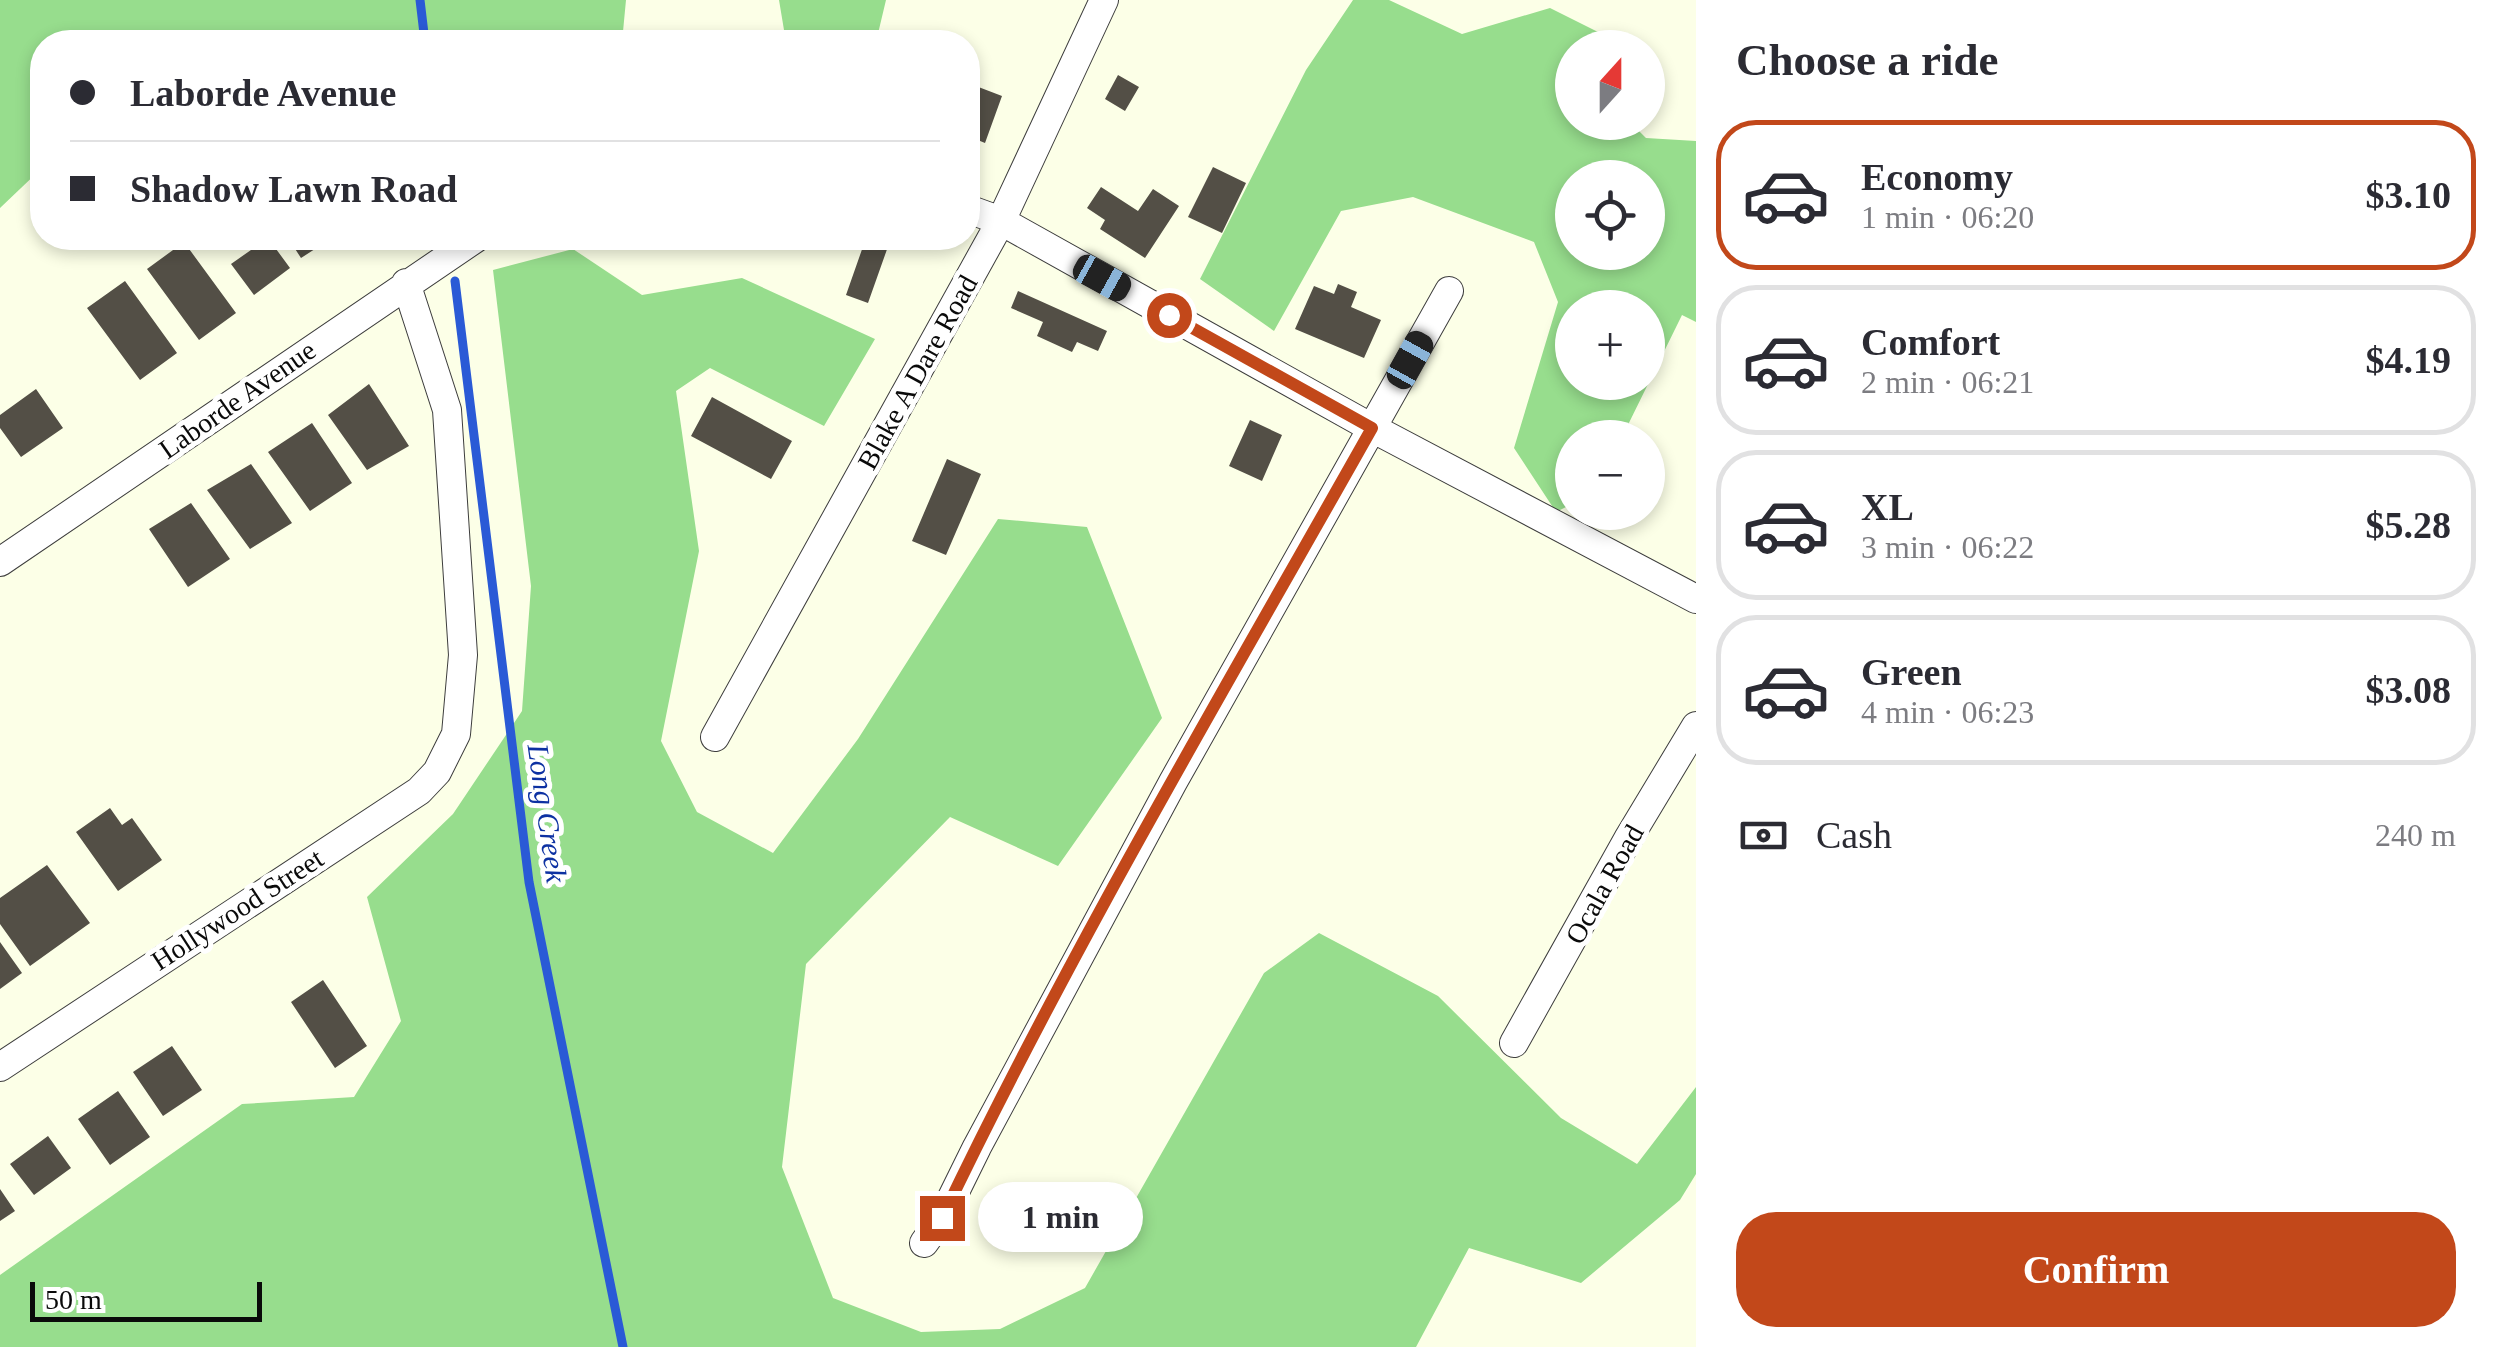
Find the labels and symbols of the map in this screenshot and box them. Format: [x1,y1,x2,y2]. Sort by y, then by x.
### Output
north arrow [1555,30,1665,140]
car [1068,250,1136,306]
street label: Blake A Dare Road [851,270,984,475]
route start [1147,293,1192,338]
car [1382,326,1438,394]
street label: Laborde Avenue [153,334,321,465]
water label: Long Creek [521,740,574,885]
street label: Ocala Road [1559,819,1650,949]
street label: Hollywood Street [146,842,329,976]
callout: 1 min [977,1183,1142,1253]
route end [920,1196,965,1241]
scale bar [30,1277,262,1322]

